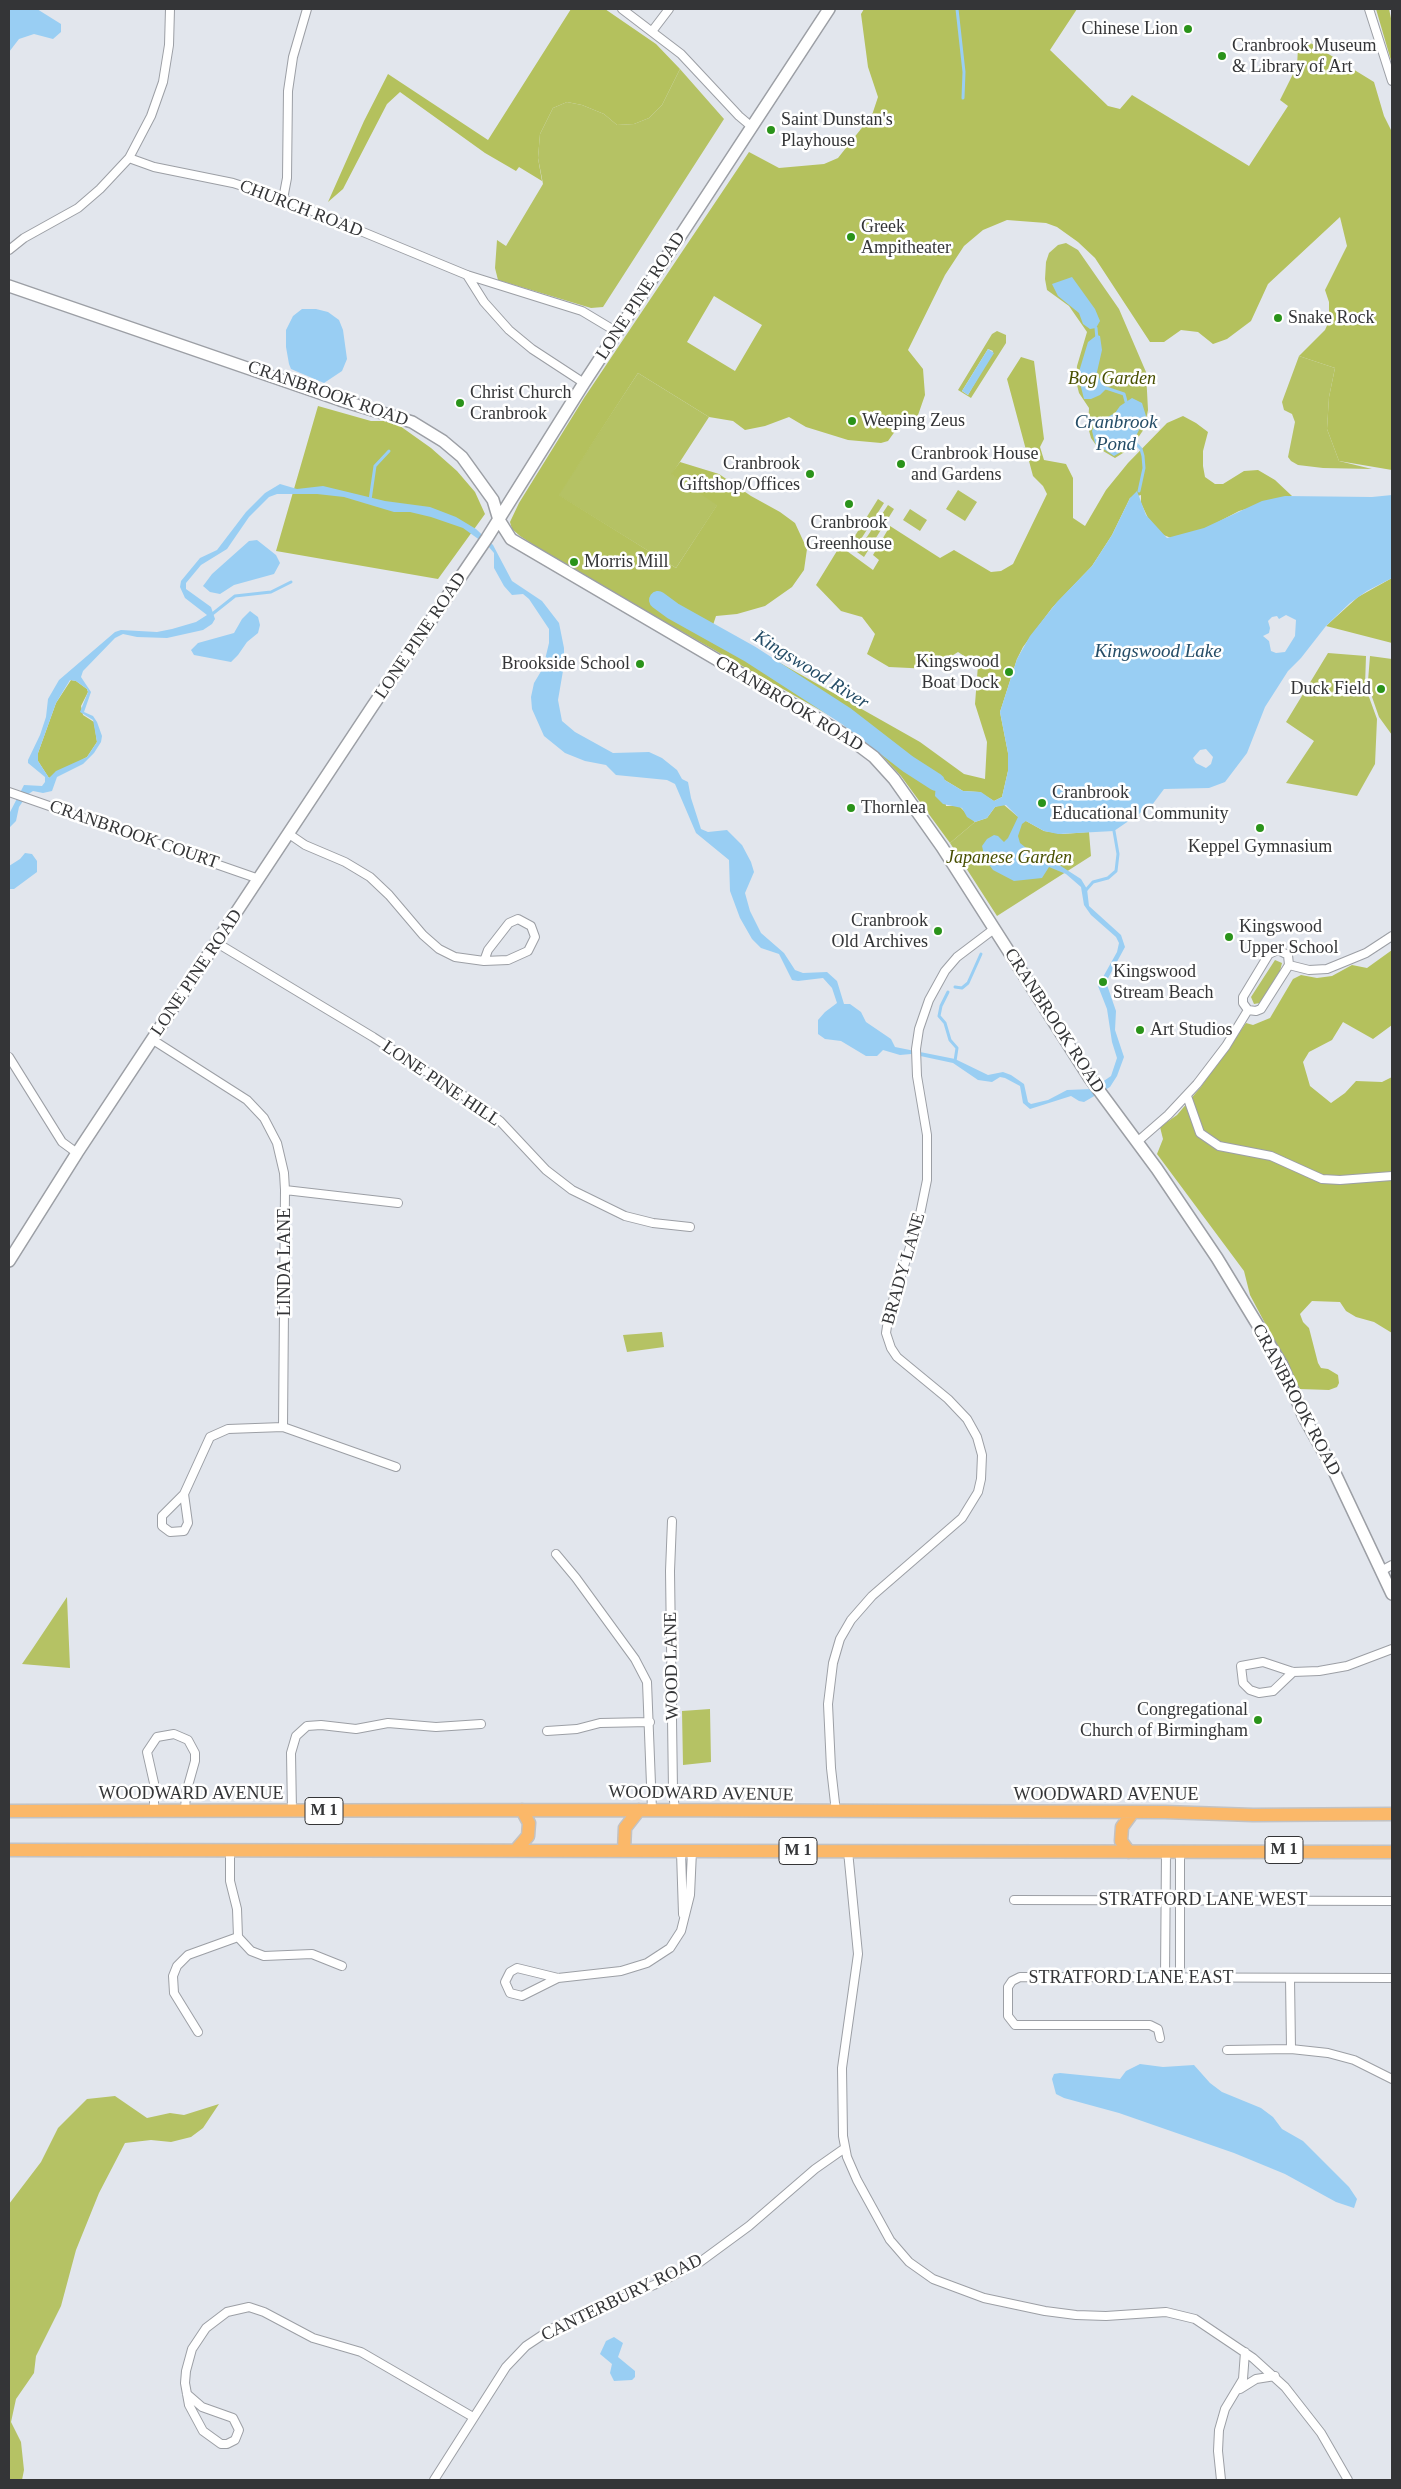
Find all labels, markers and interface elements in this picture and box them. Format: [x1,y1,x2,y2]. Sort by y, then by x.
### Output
place label: Chinese Lion [1082,18,1178,40]
marker: Chinese Lion [1182,23,1194,35]
place label: Cranbrook Museum & Library of Art [1232,35,1376,78]
marker: Cranbrook Museum & Library of Art [1216,50,1228,62]
place label: Saint Dunstan's Playhouse [781,109,893,152]
marker: Saint Dunstan's Playhouse [765,124,777,136]
street label: CHURCH ROAD [236,176,366,242]
place label: Greek Ampitheater [861,216,951,258]
street label: LONE PINE ROAD [592,228,690,364]
marker: Greek Ampitheater [845,231,857,243]
place label: Snake Rock [1288,307,1374,329]
marker: Snake Rock [1272,312,1284,324]
street label: CRANBROOK ROAD [245,356,411,432]
park label: Bog Garden [1068,368,1156,390]
place label: Christ Church Cranbrook [470,382,571,424]
marker: Christ Church Cranbrook [454,397,466,409]
place label: Weeping Zeus [862,410,965,432]
water label: Cranbrook Pond [1075,412,1157,456]
marker: Weeping Zeus [846,415,858,427]
place label: Cranbrook House and Gardens [911,443,1038,486]
place label: Cranbrook Giftshop/Offices [679,453,800,496]
marker: Cranbrook House and Gardens [895,458,907,470]
marker: Cranbrook Giftshop/Offices [804,468,816,480]
marker: Cranbrook Greenhouse [843,498,855,510]
place label: Cranbrook Greenhouse [806,512,892,554]
place label: Morris Mill [584,551,669,573]
marker: Morris Mill [568,556,580,568]
street label: LONE PINE ROAD [371,569,471,703]
water label: Kingswood River [749,626,873,714]
water label: Kingswood Lake [1094,641,1222,663]
street label: CRANBROOK ROAD [711,651,867,757]
place label: Kingswood Boat Dock [916,651,999,694]
place label: Brookside School [502,653,630,675]
marker: Brookside School [634,658,646,670]
marker: Kingswood Boat Dock [1003,666,1015,678]
place label: Duck Field [1291,678,1371,700]
marker: Duck Field [1375,683,1387,695]
place label: Cranbrook Educational Community [1052,782,1228,824]
street label: CRANBROOK COURT [47,796,221,874]
place label: Thornlea [861,797,926,819]
marker: Cranbrook Educational Community [1036,797,1048,809]
marker: Thornlea [845,802,857,814]
marker: Keppel Gymnasium [1254,822,1266,834]
place label: Keppel Gymnasium [1188,836,1332,858]
park label: Japanese Garden [946,847,1072,869]
street label: LONE PINE ROAD [147,906,247,1040]
place label: Cranbrook Old Archives [832,910,928,952]
place label: Kingswood Upper School [1239,916,1338,959]
marker: Cranbrook Old Archives [932,925,944,937]
marker: Kingswood Upper School [1223,931,1235,943]
street label: CRANBROOK ROAD [999,944,1109,1098]
place label: Kingswood Stream Beach [1113,961,1213,1004]
marker: Kingswood Stream Beach [1097,976,1109,988]
place label: Art Studios [1150,1019,1233,1041]
marker: Art Studios [1134,1024,1146,1036]
street label: LONE PINE HILL [378,1036,504,1132]
street label: LINDA LANE [274,1208,296,1316]
street label: BRADY LANE [878,1211,930,1327]
street label: CRANBROOK ROAD [1247,1321,1345,1479]
street label: WOOD LANE [660,1612,684,1720]
place label: Congregational Church of Birmingham [1080,1699,1248,1742]
marker: Congregational Church of Birmingham [1252,1714,1264,1726]
street label: WOODWARD AVENUE [608,1782,794,1806]
street label: WOODWARD AVENUE [98,1783,284,1805]
street label: WOODWARD AVENUE [1013,1784,1199,1806]
road number: M 1 [305,1798,343,1824]
road number: M 1 [1265,1836,1303,1864]
road number: M 1 [779,1838,817,1864]
street label: STRATFORD LANE WEST [1098,1889,1308,1911]
street label: STRATFORD LANE EAST [1028,1967,1234,1989]
street label: CANTERBURY ROAD [538,2250,706,2346]

